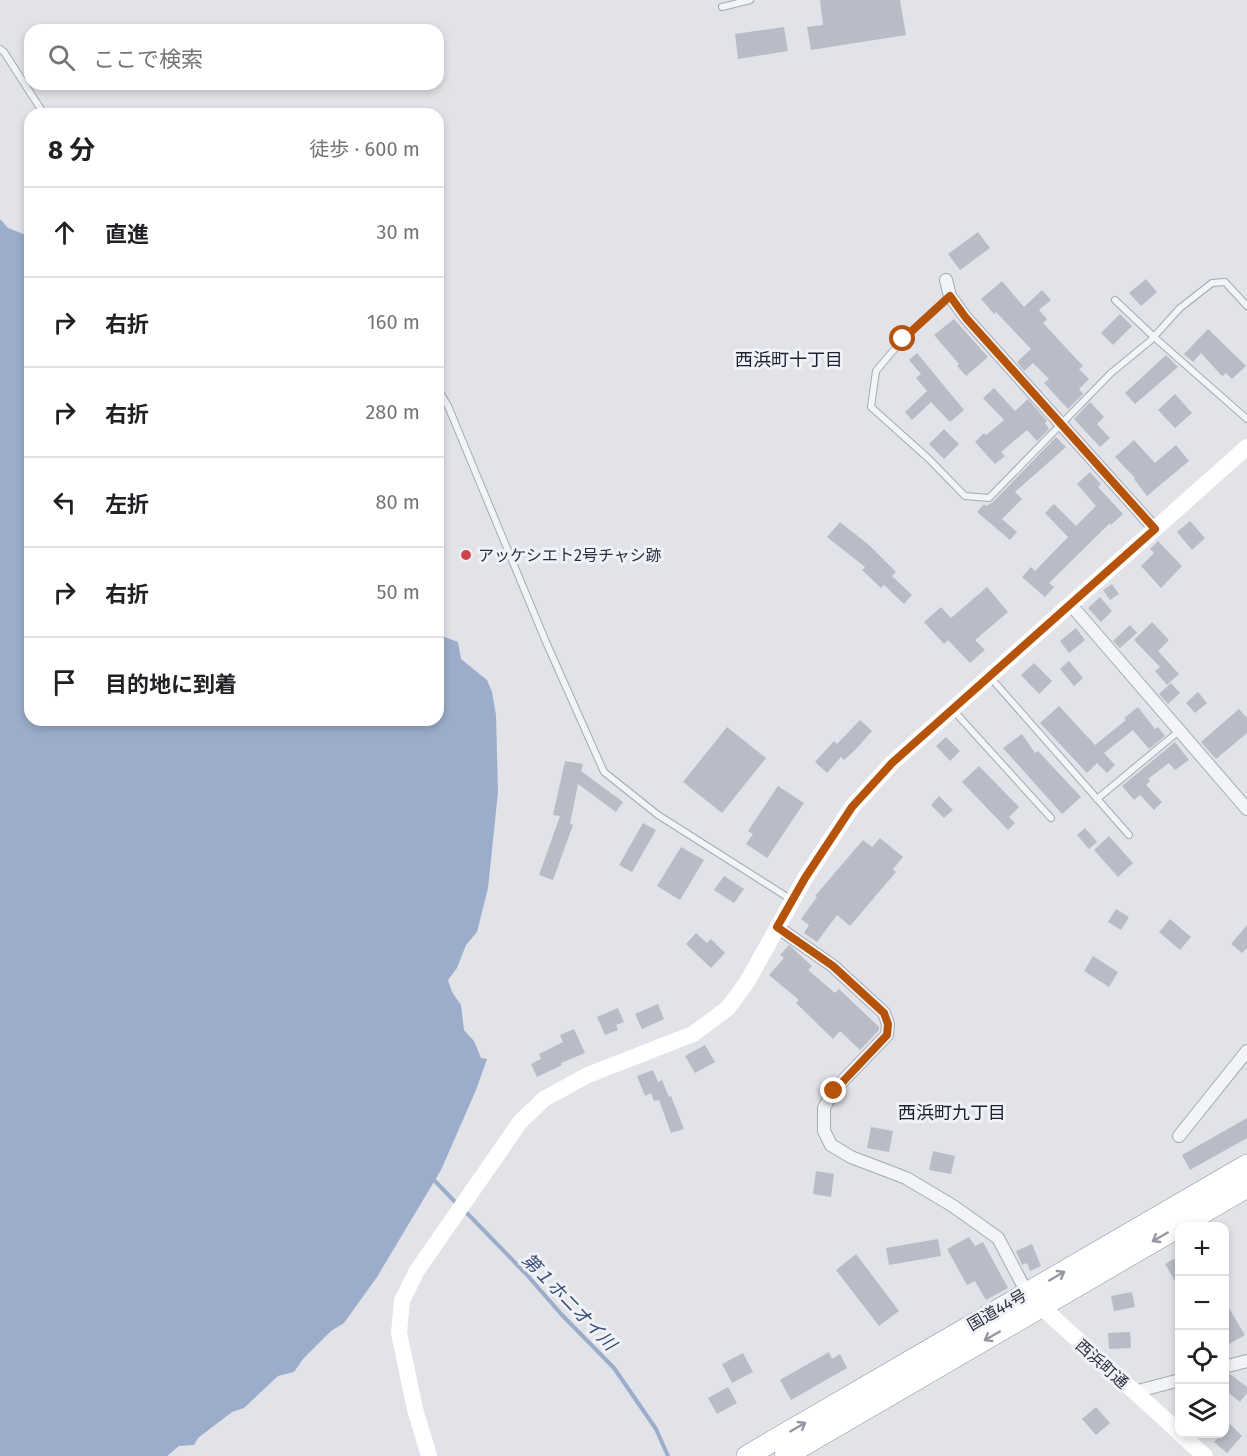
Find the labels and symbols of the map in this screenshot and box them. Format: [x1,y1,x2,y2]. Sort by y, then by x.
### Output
route start [889,325,915,351]
district label: 西浜町十丁目 [735,349,843,371]
place label: アッケシエト2号チャシ跡 [478,546,662,565]
marker: アッケシエト2号チャシ跡 [459,548,473,562]
route end [820,1077,846,1103]
district label: 西浜町九丁目 [898,1102,1006,1124]
one-way arrow [1152,1232,1169,1244]
water label: 第１ホニオイ川 [517,1249,622,1356]
one-way arrow [1048,1269,1065,1281]
street label: 国道44号 [964,1286,1030,1334]
one-way arrow [984,1330,1001,1342]
street label: 西浜町通 [1072,1336,1132,1392]
one-way arrow [789,1420,806,1432]

